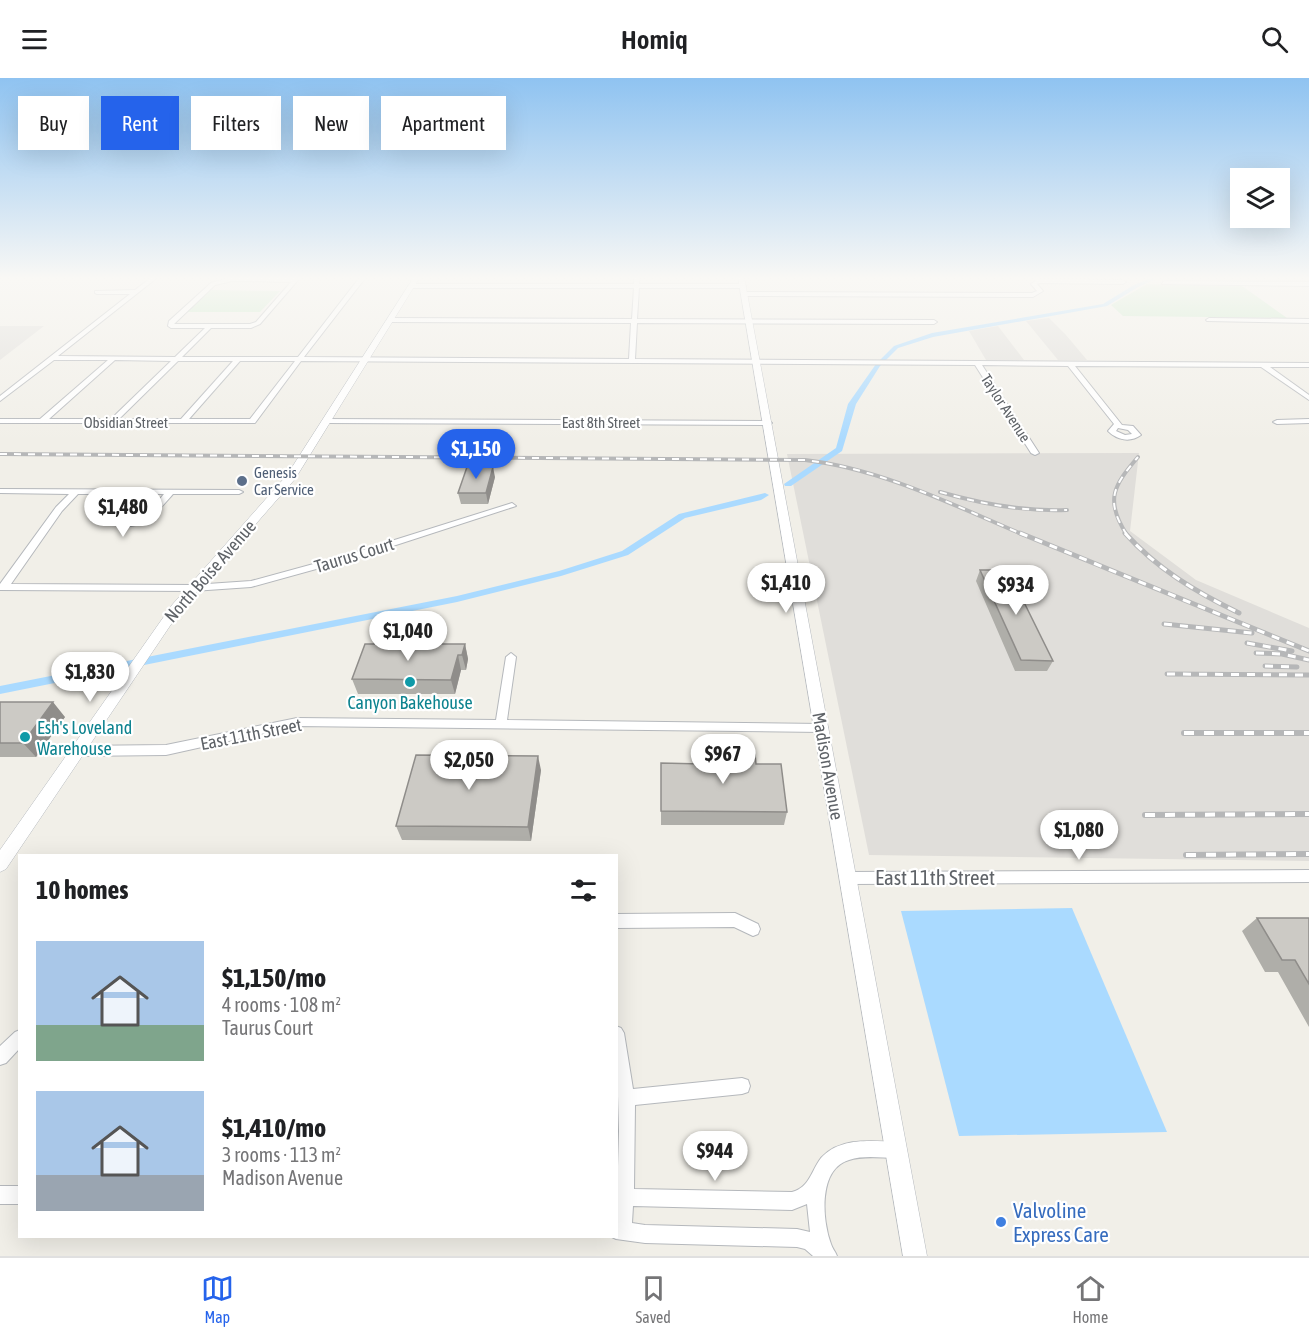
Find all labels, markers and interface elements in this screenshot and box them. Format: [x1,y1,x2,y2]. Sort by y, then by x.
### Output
icon: menu [18,23,51,56]
icon: search [1258,23,1291,56]
text: Homiq [621,24,688,55]
chip: Buy [18,96,89,150]
chip: Rent [101,96,179,150]
chip: Filters [191,96,281,150]
chip: New [293,96,369,150]
chip: Apartment [381,96,506,150]
map controls [1230,168,1290,228]
button: layers [1230,168,1290,228]
street label: Taylor Avenue [978,371,1034,445]
street label: Obsidian Street [84,414,168,431]
street label: East 8th Street [562,414,640,431]
pin: $1,150 [427,429,525,480]
text: $1,150 [451,437,501,460]
place label: Genesis Car Service [254,464,314,498]
marker: Genesis Car Service [235,474,249,488]
pin: $1,480 [74,487,172,538]
text: $1,480 [98,495,148,518]
street label: North Boise Avenue [160,516,260,626]
street label: Taurus Court [312,533,396,577]
pin: $1,410 [737,563,835,614]
pin: $934 [980,565,1052,616]
text: $1,410 [761,571,811,594]
text: $934 [998,573,1034,596]
pin: $1,040 [359,611,457,662]
text: $1,040 [383,619,433,642]
pin: $1,830 [41,652,139,703]
text: $1,830 [65,660,115,683]
marker: Canyon Bakehouse [403,675,417,689]
place label: Canyon Bakehouse [347,692,473,713]
street label: Madison Avenue [808,711,848,821]
street label: East 11th Street [199,714,303,754]
place label: Esh's Loveland Warehouse [37,717,132,759]
marker: Esh's Loveland Warehouse [18,730,32,744]
pin: $967 [687,734,759,785]
pin: $2,050 [420,740,518,791]
text: $967 [705,742,741,765]
text: $2,050 [444,748,494,771]
pin: $1,080 [1030,810,1128,861]
text: $1,080 [1054,818,1104,841]
street label: East 11th Street [875,865,995,889]
icon: filters [567,874,600,907]
text: 10 homes [36,875,129,905]
text: $1,150/mo [222,963,326,993]
icon: home [84,965,156,1037]
text: 4 rooms · 108 m² [222,993,341,1016]
text: Taurus Court [222,1016,313,1039]
text: $1,410/mo [222,1113,326,1143]
icon: home [84,1115,156,1187]
pin: $944 [679,1131,751,1182]
text: $944 [697,1139,733,1162]
text: 3 rooms · 113 m² [222,1143,341,1166]
text: Madison Avenue [222,1166,343,1189]
place label: Valvoline Express Care [1013,1198,1109,1246]
marker: Valvoline Express Care [994,1215,1008,1229]
tab: Map [201,1272,234,1326]
tab: Saved [636,1272,671,1326]
tab: Home [1073,1272,1108,1326]

